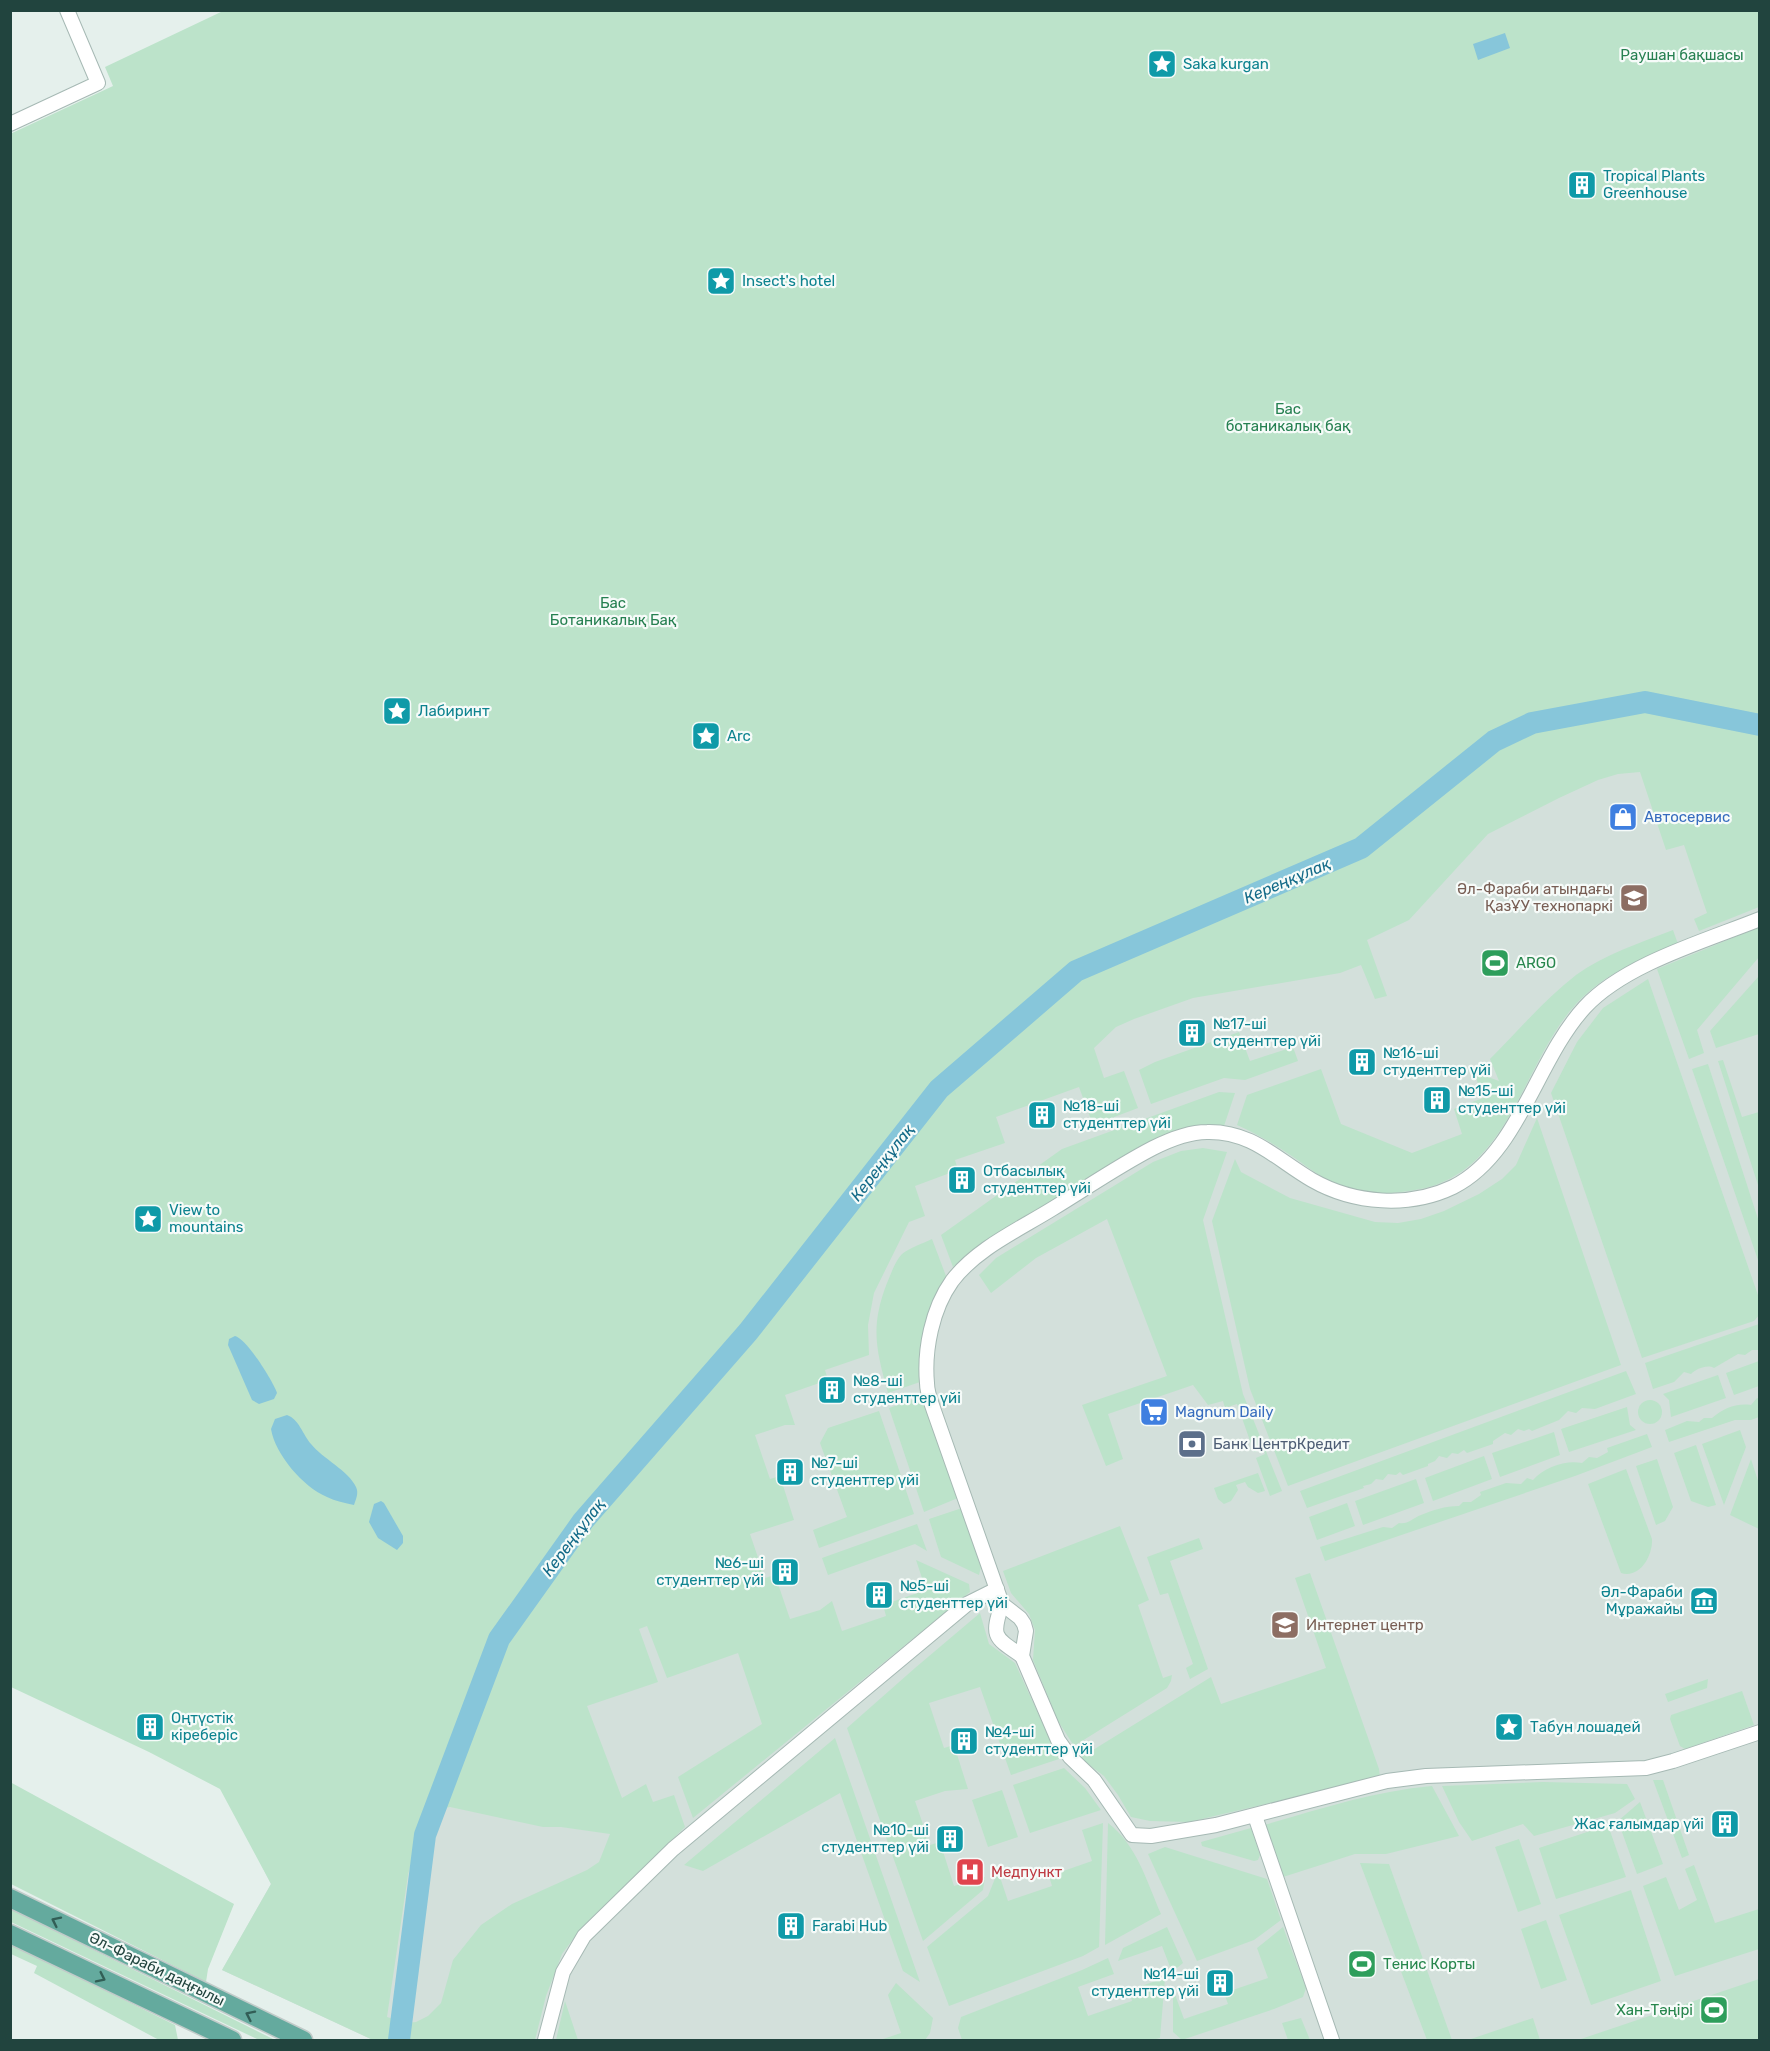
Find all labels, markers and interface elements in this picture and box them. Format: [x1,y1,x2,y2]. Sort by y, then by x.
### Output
park label: Раушан бақшасы [1620,46,1744,64]
place icon: Saka kurgan [1146,48,1178,80]
place label: Saka kurgan [1183,55,1269,73]
place label: Tropical Plants Greenhouse [1603,167,1705,202]
building icon: Tropical Plants Greenhouse [1566,169,1598,201]
place icon: Insect's hotel [705,265,737,297]
place label: Insect's hotel [742,272,835,290]
park label: Бас ботаникалық бақ [1226,400,1351,435]
park label: Бас Ботаникалық Бақ [550,594,677,629]
place icon: Лабиринт [381,695,413,727]
place label: Лабиринт [418,702,490,720]
place icon: Arc [690,720,722,752]
place label: Arc [727,727,751,745]
shop icon: Автосервис [1607,801,1639,833]
place label: Автосервис [1644,808,1730,826]
water label: Кереңқұлақ [1241,854,1334,907]
place label: Әл-Фараби атындағы ҚазҰУ технопаркі [1457,880,1613,915]
school or university icon: Әл-Фараби атындағы ҚазҰУ технопаркі [1618,882,1650,914]
sports icon: ARGO [1479,947,1511,979]
place label: ARGO [1516,954,1556,972]
place label: №17-ші студенттер үйі [1213,1015,1321,1050]
building icon: №17-ші студенттер үйі [1176,1017,1208,1049]
place label: №16-ші студенттер үйі [1383,1044,1491,1079]
building icon: №16-ші студенттер үйі [1346,1046,1378,1078]
place label: №15-ші студенттер үйі [1458,1082,1566,1117]
building icon: №15-ші студенттер үйі [1421,1084,1453,1116]
place label: №18-ші студенттер үйі [1063,1097,1171,1132]
building icon: №18-ші студенттер үйі [1026,1099,1058,1131]
water label: Кереңқұлақ [846,1120,918,1205]
place label: Отбасылық студенттер үйі [983,1162,1091,1197]
building icon: Отбасылық студенттер үйі [946,1164,978,1196]
place label: View to mountains [169,1201,244,1236]
place icon: View to mountains [132,1203,164,1235]
place label: №8-ші студенттер үйі [853,1372,961,1407]
building icon: №8-ші студенттер үйі [816,1374,848,1406]
supermarket icon: Magnum Daily [1138,1396,1170,1428]
place label: Magnum Daily [1175,1403,1273,1421]
bank icon: Банк ЦентрКредит [1176,1428,1208,1460]
place label: Банк ЦентрКредит [1213,1435,1350,1453]
place label: №7-ші студенттер үйі [811,1454,919,1489]
building icon: №7-ші студенттер үйі [774,1456,806,1488]
water label: Кереңқұлақ [538,1495,609,1580]
place label: №6-ші студенттер үйі [656,1554,764,1589]
building icon: №6-ші студенттер үйі [769,1556,801,1588]
place label: №5-ші студенттер үйі [900,1577,1008,1612]
building icon: №5-ші студенттер үйі [863,1579,895,1611]
place label: Әл-Фараби Мұражайы [1601,1583,1683,1618]
museum icon: Әл-Фараби Мұражайы [1688,1585,1720,1617]
school or university icon: Интернет центр [1269,1609,1301,1641]
place label: Интернет центр [1306,1616,1424,1634]
place label: Оңтүстік кіреберіс [171,1709,238,1744]
building icon: Оңтүстік кіреберіс [134,1711,166,1743]
place icon: Табун лошадей [1493,1711,1525,1743]
place label: Табун лошадей [1530,1718,1641,1736]
place label: №4-ші студенттер үйі [985,1723,1093,1758]
building icon: №4-ші студенттер үйі [948,1725,980,1757]
building icon: Жас ғалымдар үйі [1709,1808,1741,1840]
place label: Жас ғалымдар үйі [1574,1815,1704,1833]
place label: №10-ші студенттер үйі [821,1821,929,1856]
building icon: №10-ші студенттер үйі [934,1823,966,1855]
hospital icon: Медпункт [954,1856,986,1888]
place label: Медпункт [991,1863,1063,1881]
building icon: Farabi Hub [775,1910,807,1942]
one-way arrow [51,1916,62,1928]
place label: Farabi Hub [812,1917,887,1935]
street label: Әл-Фараби даңғылы [86,1928,228,2010]
sports icon: Тенис Корты [1346,1948,1378,1980]
place label: Тенис Корты [1383,1955,1475,1973]
place label: №14-ші студенттер үйі [1091,1965,1199,2000]
building icon: №14-ші студенттер үйі [1204,1967,1236,1999]
one-way arrow [95,1970,106,1982]
sports icon: Хан-Тәңірі [1698,1994,1730,2026]
place label: Хан-Тәңірі [1616,2001,1693,2019]
one-way arrow [246,2011,257,2022]

